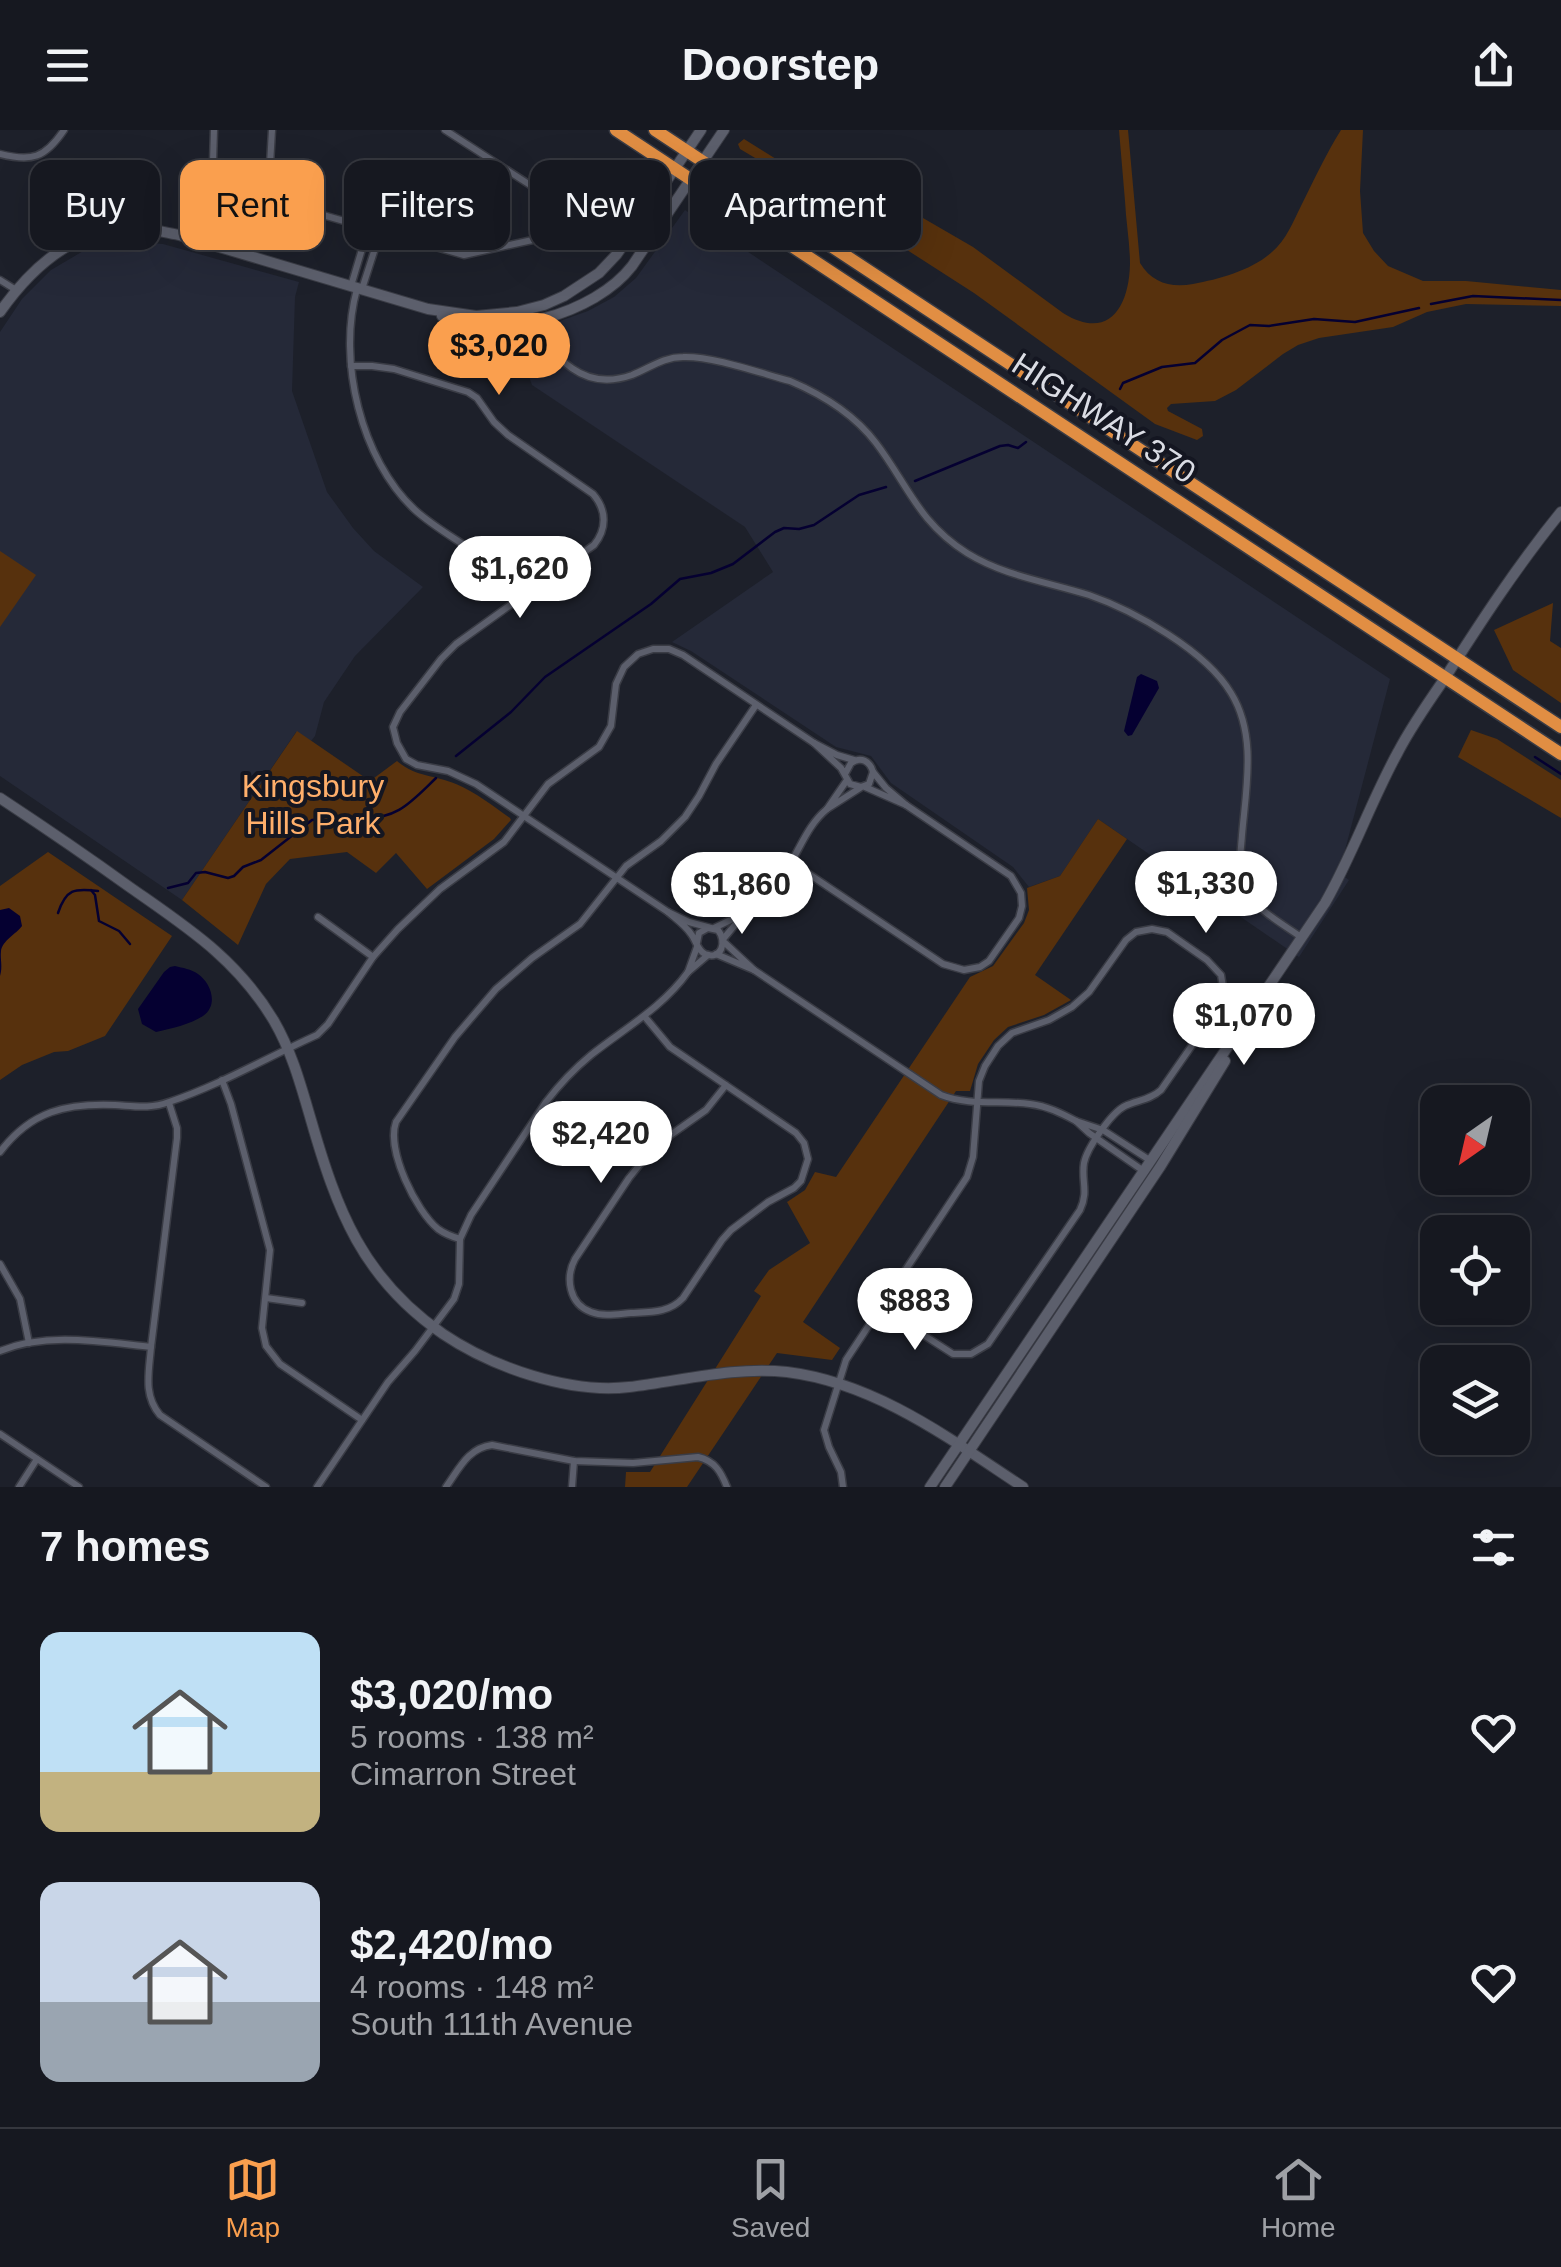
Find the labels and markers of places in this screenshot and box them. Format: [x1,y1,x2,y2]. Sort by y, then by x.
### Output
pin: $3,020 [418,313,580,398]
pin: $1,620 [439,536,601,621]
pin: $1,330 [1125,851,1287,936]
pin: $1,860 [661,852,823,937]
pin: $1,070 [1163,983,1325,1068]
pin: $2,420 [520,1101,682,1186]
pin: $883 [856,1268,974,1353]

